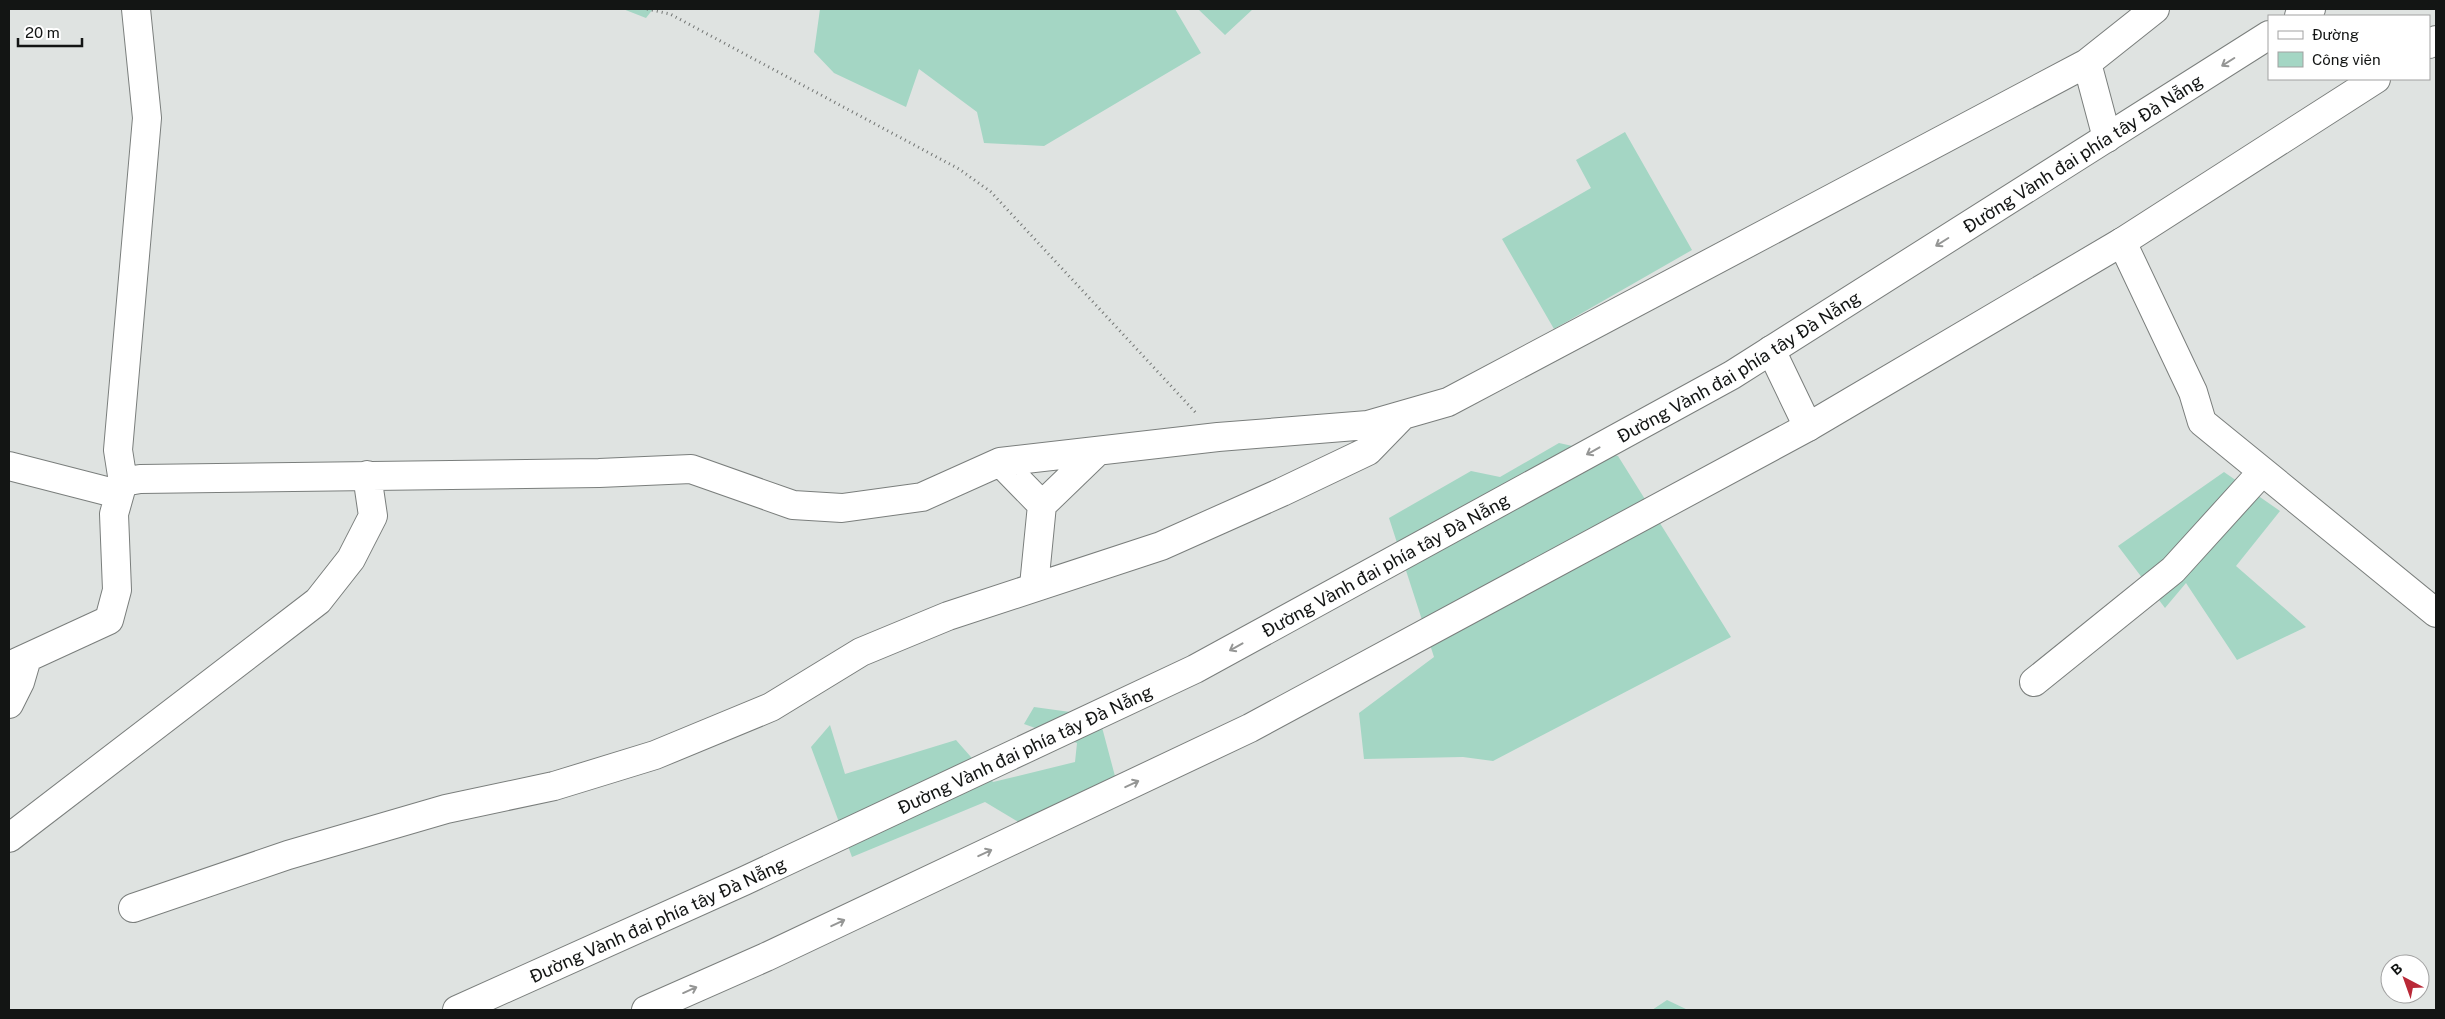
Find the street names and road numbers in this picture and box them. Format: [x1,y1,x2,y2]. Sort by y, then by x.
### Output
street label: Đường Vành đai phía tây Đà Nẵng [1959,70,2206,237]
street label: Đường Vành đai phía tây Đà Nẵng [1613,286,1864,447]
street label: Đường Vành đai phía tây Đà Nẵng [1258,489,1513,641]
street label: Đường Vành đai phía tây Đà Nẵng [894,680,1156,818]
street label: Đường Vành đai phía tây Đà Nẵng [526,852,789,987]

